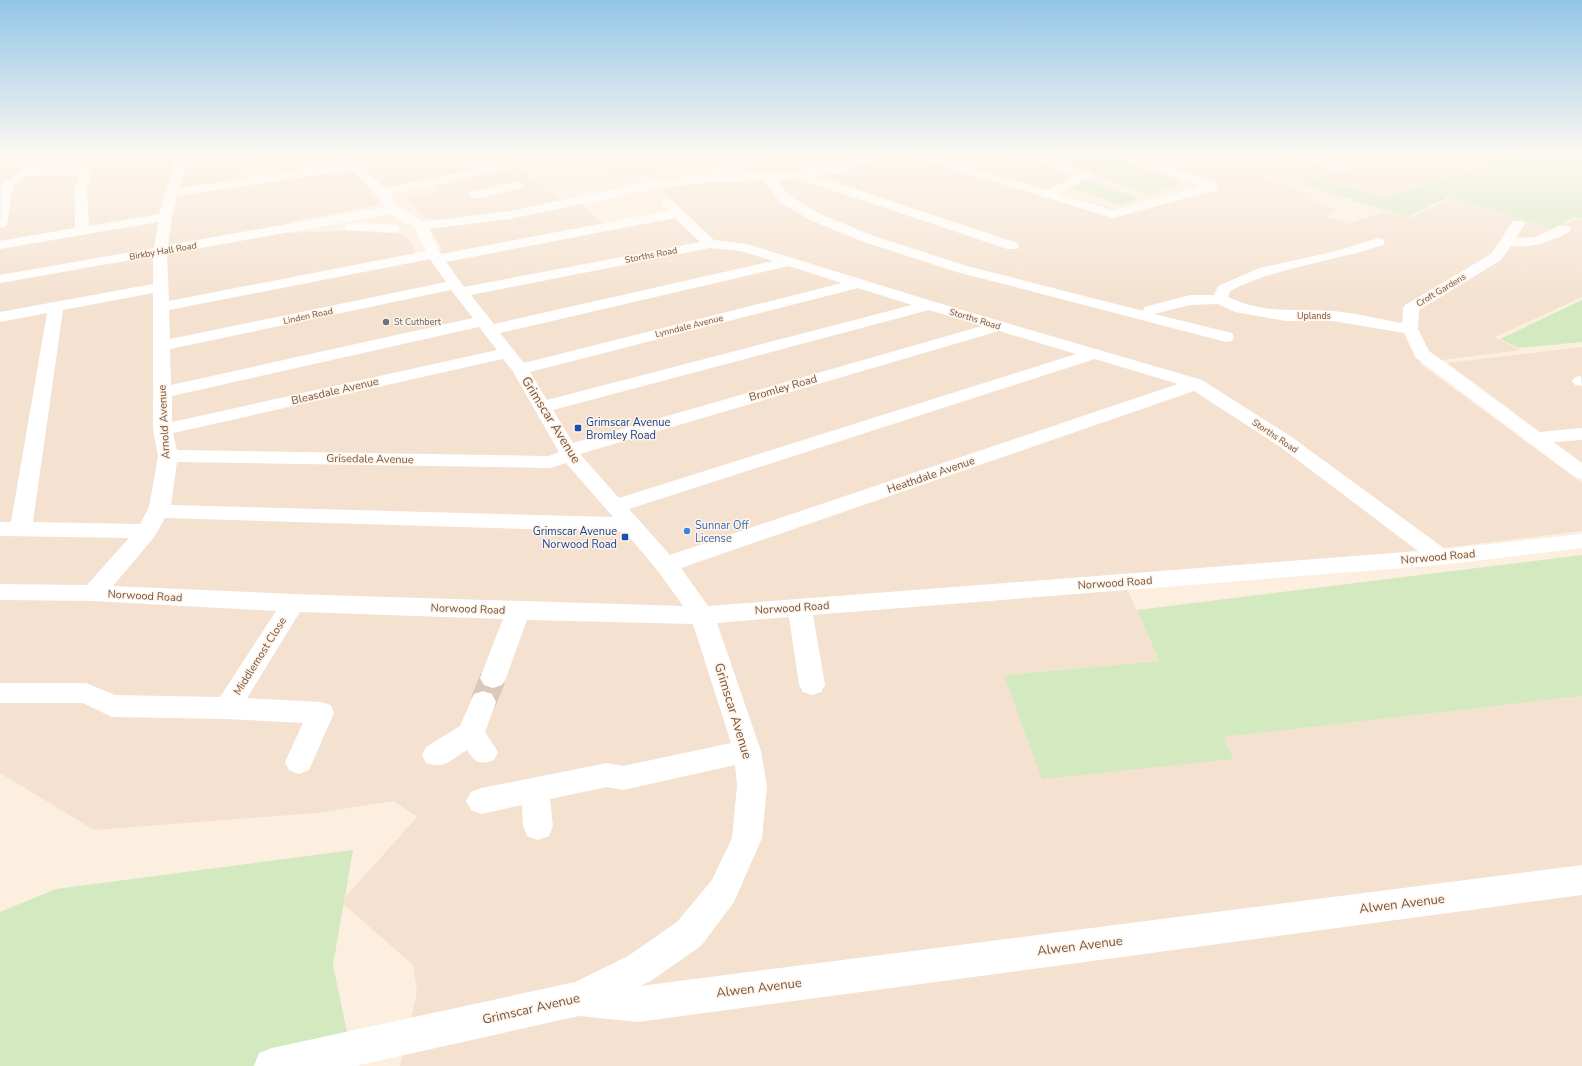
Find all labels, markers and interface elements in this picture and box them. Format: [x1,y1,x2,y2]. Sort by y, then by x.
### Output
street label: Birkby Hall Road [128,239,198,263]
street label: Storths Road [624,244,678,266]
street label: Croft Gardens [1414,270,1468,310]
street label: Linden Road [282,305,334,327]
street label: Storths Road [948,306,1002,332]
street label: Uplands [1297,310,1331,322]
street label: Lynndale Avenue [654,312,724,340]
place label: St Cuthbert [394,316,442,328]
marker: St Cuthbert [381,317,391,327]
street label: Bromley Road [747,371,819,405]
street label: Grimscar Avenue [517,373,585,467]
street label: Bleasdale Avenue [290,374,380,408]
street label: Arnold Avenue [155,384,173,459]
place label: Grimscar Avenue Bromley Road [586,415,670,443]
street label: Storths Road [1250,416,1300,456]
marker: Grimscar Avenue Bromley Road [573,423,583,433]
street label: Grisedale Avenue [326,451,414,467]
street label: Heathdale Avenue [885,453,977,497]
place label: Sunnar Off License [695,518,749,546]
place label: Grimscar Avenue Norwood Road [533,524,617,552]
marker: Sunnar Off License [682,526,692,536]
marker: Grimscar Avenue Norwood Road [620,532,630,542]
street label: Norwood Road [1400,546,1476,568]
street label: Norwood Road [1077,573,1153,593]
street label: Norwood Road [107,587,183,605]
street label: Norwood Road [754,598,830,618]
street label: Norwood Road [430,600,506,618]
street label: Middlemost Close [230,614,290,698]
street label: Grimscar Avenue [710,661,756,761]
street label: Alwen Avenue [1358,890,1446,918]
street label: Alwen Avenue [1036,932,1124,960]
street label: Alwen Avenue [715,974,803,1002]
street label: Grimscar Avenue [480,989,582,1029]

